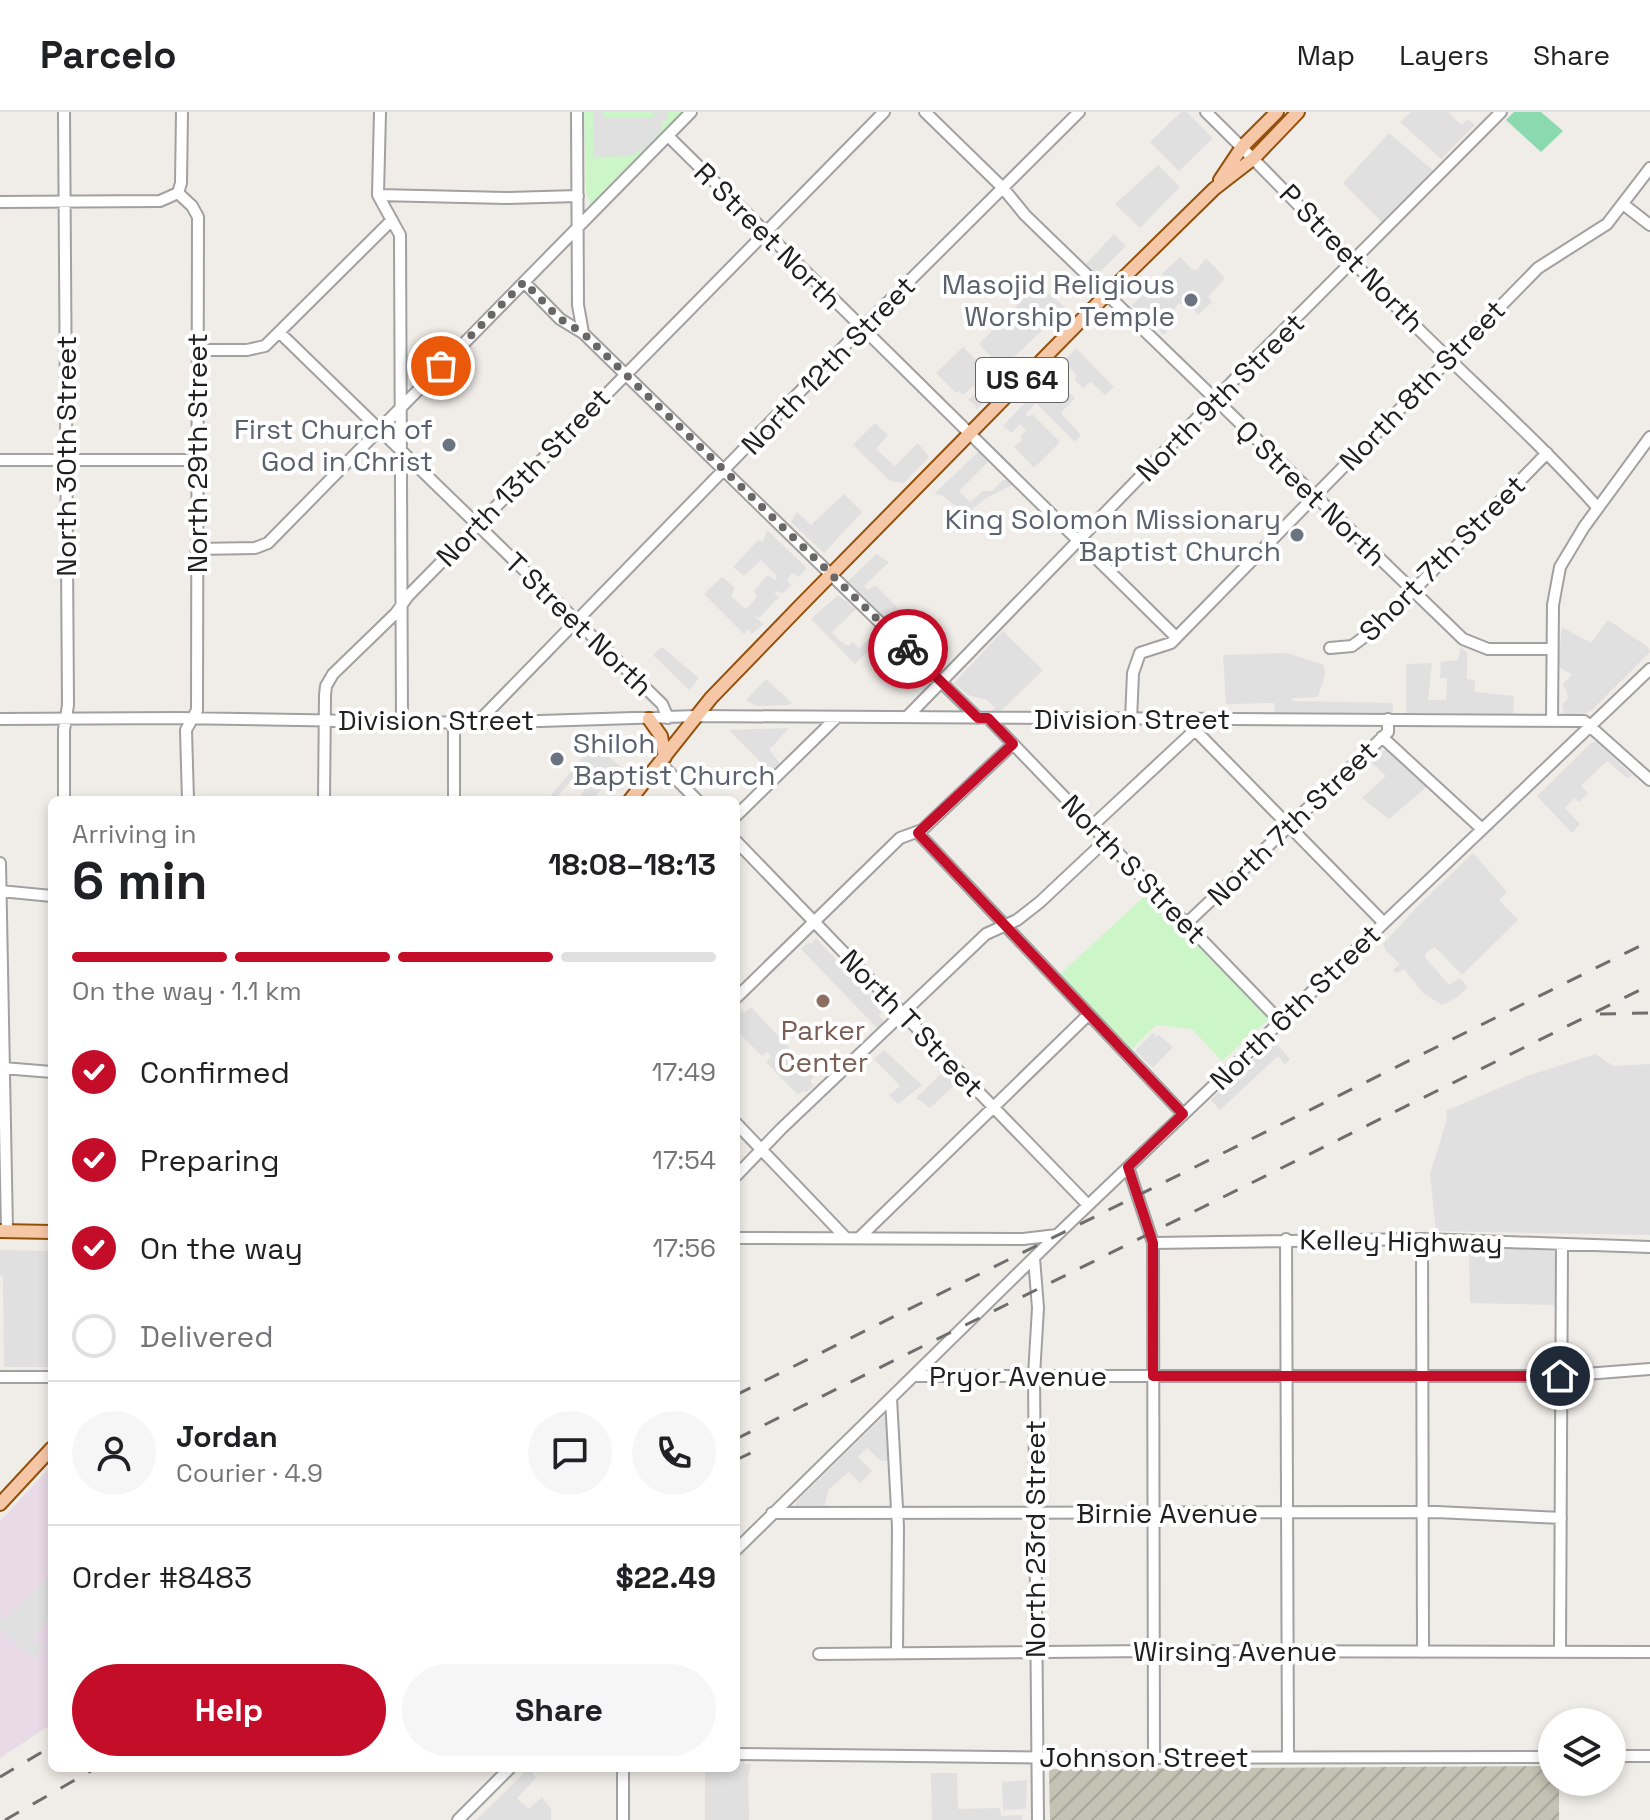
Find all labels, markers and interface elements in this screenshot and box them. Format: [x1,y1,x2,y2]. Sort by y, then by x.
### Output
text: Parcelo [40,31,176,79]
text: Map [1297,37,1355,73]
text: Layers [1399,37,1489,73]
text: Share [1533,37,1610,73]
street label: R Street North [687,155,849,317]
street label: P Street North [1272,176,1432,340]
place label: Masojid Religious Worship Temple [942,266,1175,334]
street label: North 12th Street [733,268,923,462]
marker: Masojid Religious Worship Temple [1182,291,1200,309]
street label: North 8th Street [1331,292,1513,478]
street label: North 9th Street [1128,305,1312,489]
pin [407,332,475,400]
street label: North 29th Street [179,333,215,573]
street label: North 30th Street [48,335,84,577]
icon: bag [419,344,463,388]
road number: US 64 [976,358,1068,402]
street label: North 13th Street [428,380,618,574]
place label: First Church of God in Christ [234,411,433,479]
street label: Q Street North [1228,412,1394,574]
marker: First Church of God in Christ [440,436,458,454]
street label: Short 7th Street [1351,467,1533,649]
place label: King Solomon Missionary Baptist Church [945,501,1281,569]
marker: King Solomon Missionary Baptist Church [1288,526,1306,544]
street label: T Street North [497,544,661,704]
courier [868,609,948,689]
icon: bike [886,627,930,671]
street label: Division Street [1034,701,1230,737]
street label: Division Street [338,702,534,738]
place label: Shiloh Baptist Church [573,725,775,793]
street label: North 7th Street [1200,733,1384,913]
marker: Shiloh Baptist Church [548,750,566,768]
street label: North S Street [1054,787,1214,951]
text: Arriving in [72,817,196,851]
text: 18:08–18:13 [548,845,716,884]
text: 6 min [72,848,208,914]
street label: North 6th Street [1202,916,1388,1098]
street label: North T Street [833,942,991,1104]
text: On the way · 1.1 km [72,974,302,1008]
marker: Parker Center [814,992,832,1010]
place label: Parker Center [778,1012,868,1080]
icon: check [72,1050,116,1094]
text: Confirmed [140,1053,290,1092]
text: 17:49 [652,1055,716,1089]
icon: check [72,1138,116,1182]
text: Preparing [140,1141,279,1180]
text: 17:54 [652,1143,716,1177]
street label: Kelley Highway [1299,1221,1503,1261]
icon: check [72,1226,116,1270]
text: On the way [140,1229,303,1268]
text: 17:56 [652,1231,716,1265]
text: Delivered [140,1317,274,1356]
pin [1526,1342,1594,1410]
icon: home [1538,1354,1582,1398]
street label: Pryor Avenue [929,1358,1107,1394]
button: person [72,1411,156,1495]
button: chat [528,1411,612,1495]
button: phone [632,1411,716,1495]
text: Jordan [176,1417,278,1456]
street label: North 23rd Street [1017,1420,1053,1658]
text: Courier · 4.9 [176,1456,323,1490]
street label: Birnie Avenue [1076,1495,1258,1531]
text: Order #8483 [72,1558,252,1597]
text: $22.49 [616,1558,716,1597]
street label: Wirsing Avenue [1133,1633,1337,1669]
button: Help [72,1664,386,1756]
button: Share [402,1664,716,1756]
map controls [1538,1708,1626,1796]
button: layers [1538,1708,1626,1796]
street label: Johnson Street [1039,1739,1249,1775]

